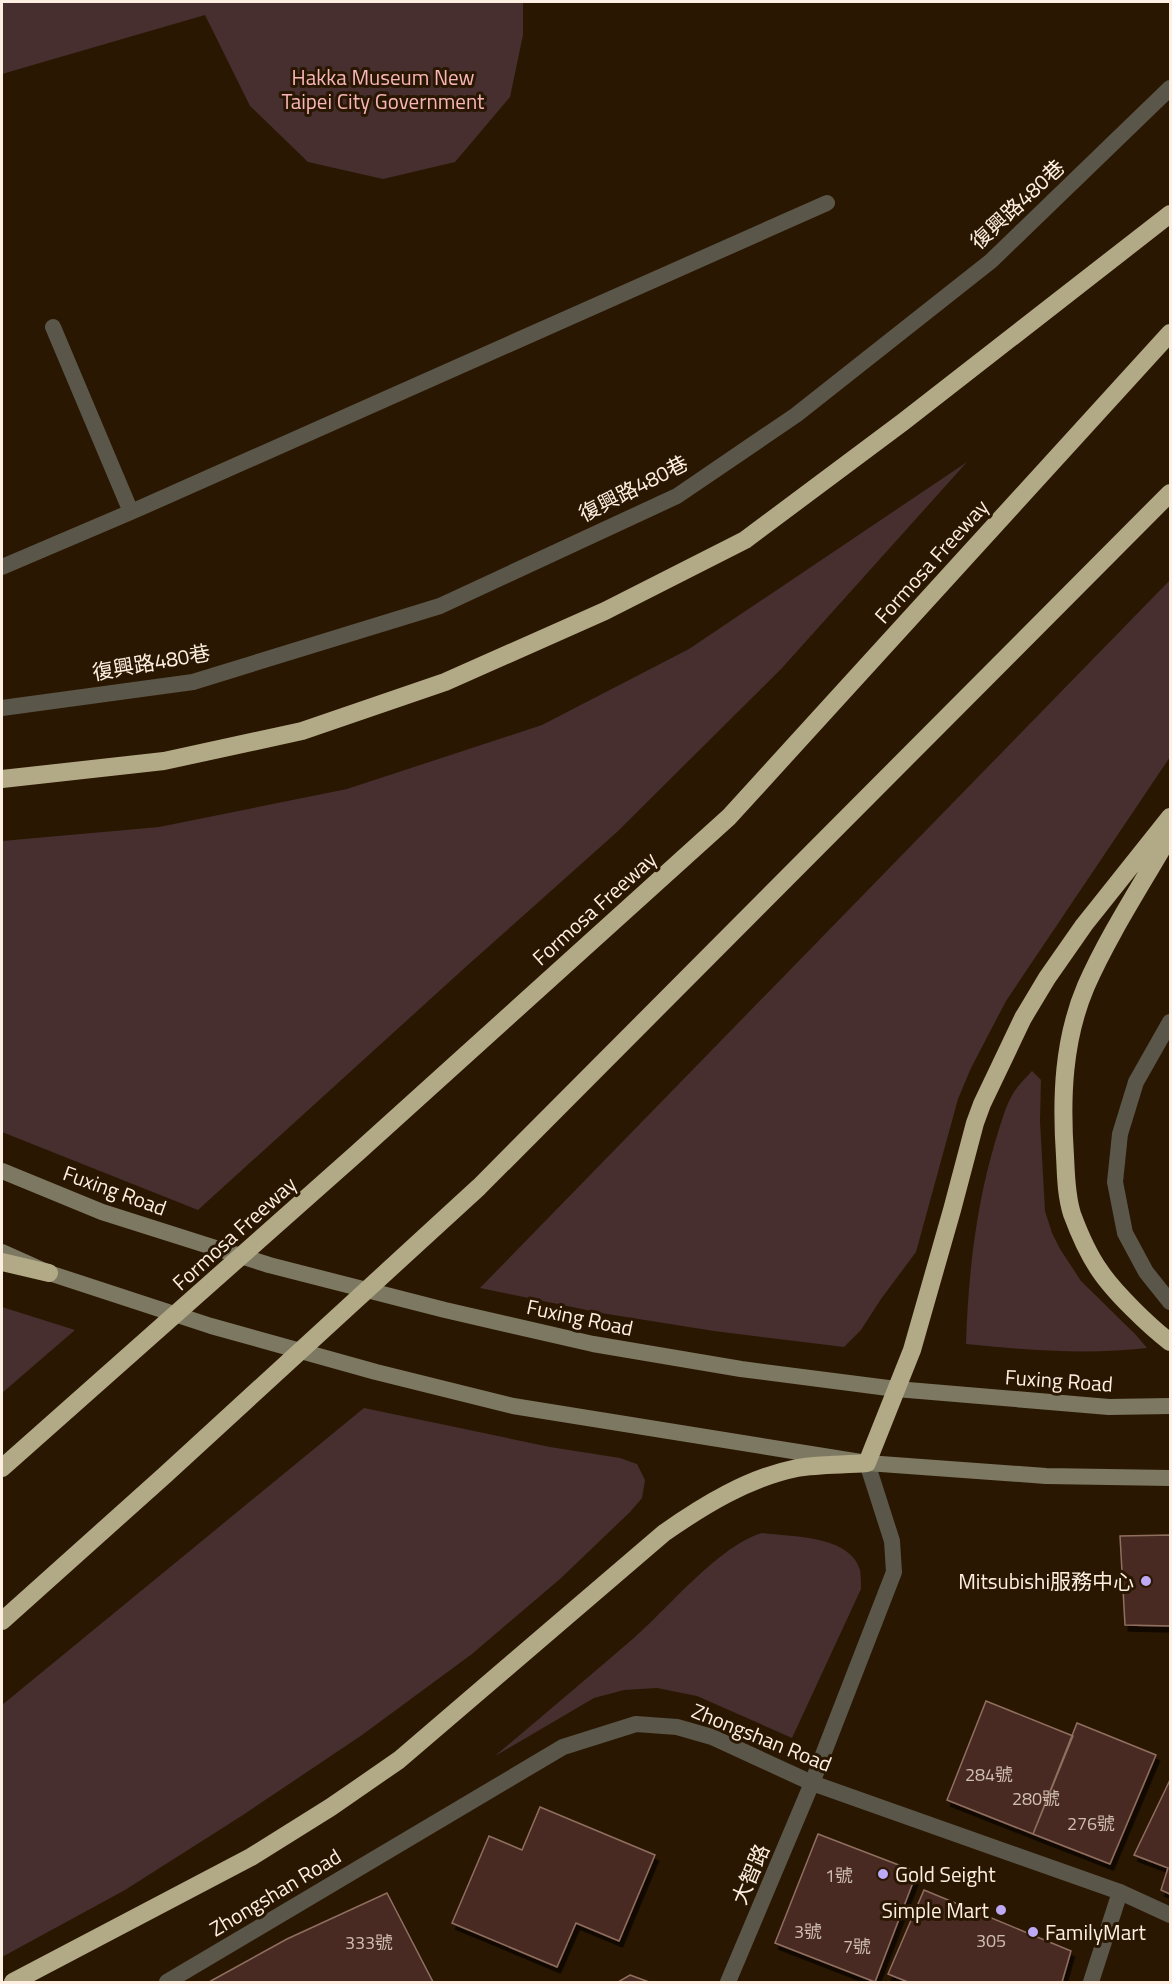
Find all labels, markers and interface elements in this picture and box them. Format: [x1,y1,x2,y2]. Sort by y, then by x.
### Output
park label: Hakka Museum New Taipei City Government [282,61,485,117]
street label: 復興路480巷 [962,152,1072,256]
street label: 復興路480巷 [573,447,693,529]
street label: Formosa Freeway [866,492,996,630]
street label: 復興路480巷 [89,636,213,688]
street label: Formosa Freeway [525,843,663,973]
street label: Fuxing Road [59,1156,171,1224]
street label: Formosa Freeway [165,1168,303,1298]
street label: Fuxing Road [524,1290,636,1344]
street label: Fuxing Road [1004,1360,1114,1400]
place label: Mitsubishi服務中心 [958,1565,1134,1597]
marker: Mitsubishi服務中心 [1139,1574,1153,1588]
street label: Zhongshan Road [687,1694,837,1780]
house number: 284號 [965,1761,1013,1788]
house number: 280號 [1012,1785,1060,1812]
house number: 276號 [1067,1810,1115,1837]
street label: 大智路 [723,1839,777,1909]
street label: Zhongshan Road [203,1840,347,1944]
place label: Gold Seight [895,1858,996,1890]
house number: 1號 [825,1862,853,1889]
marker: Gold Seight [876,1867,890,1881]
place label: Simple Mart [882,1894,990,1926]
marker: Simple Mart [994,1903,1008,1917]
place label: FamilyMart [1045,1916,1146,1948]
house number: 3號 [794,1918,822,1945]
marker: FamilyMart [1026,1925,1040,1939]
house number: 305 [976,1927,1006,1954]
house number: 333號 [345,1929,393,1956]
house number: 7號 [843,1933,871,1960]

